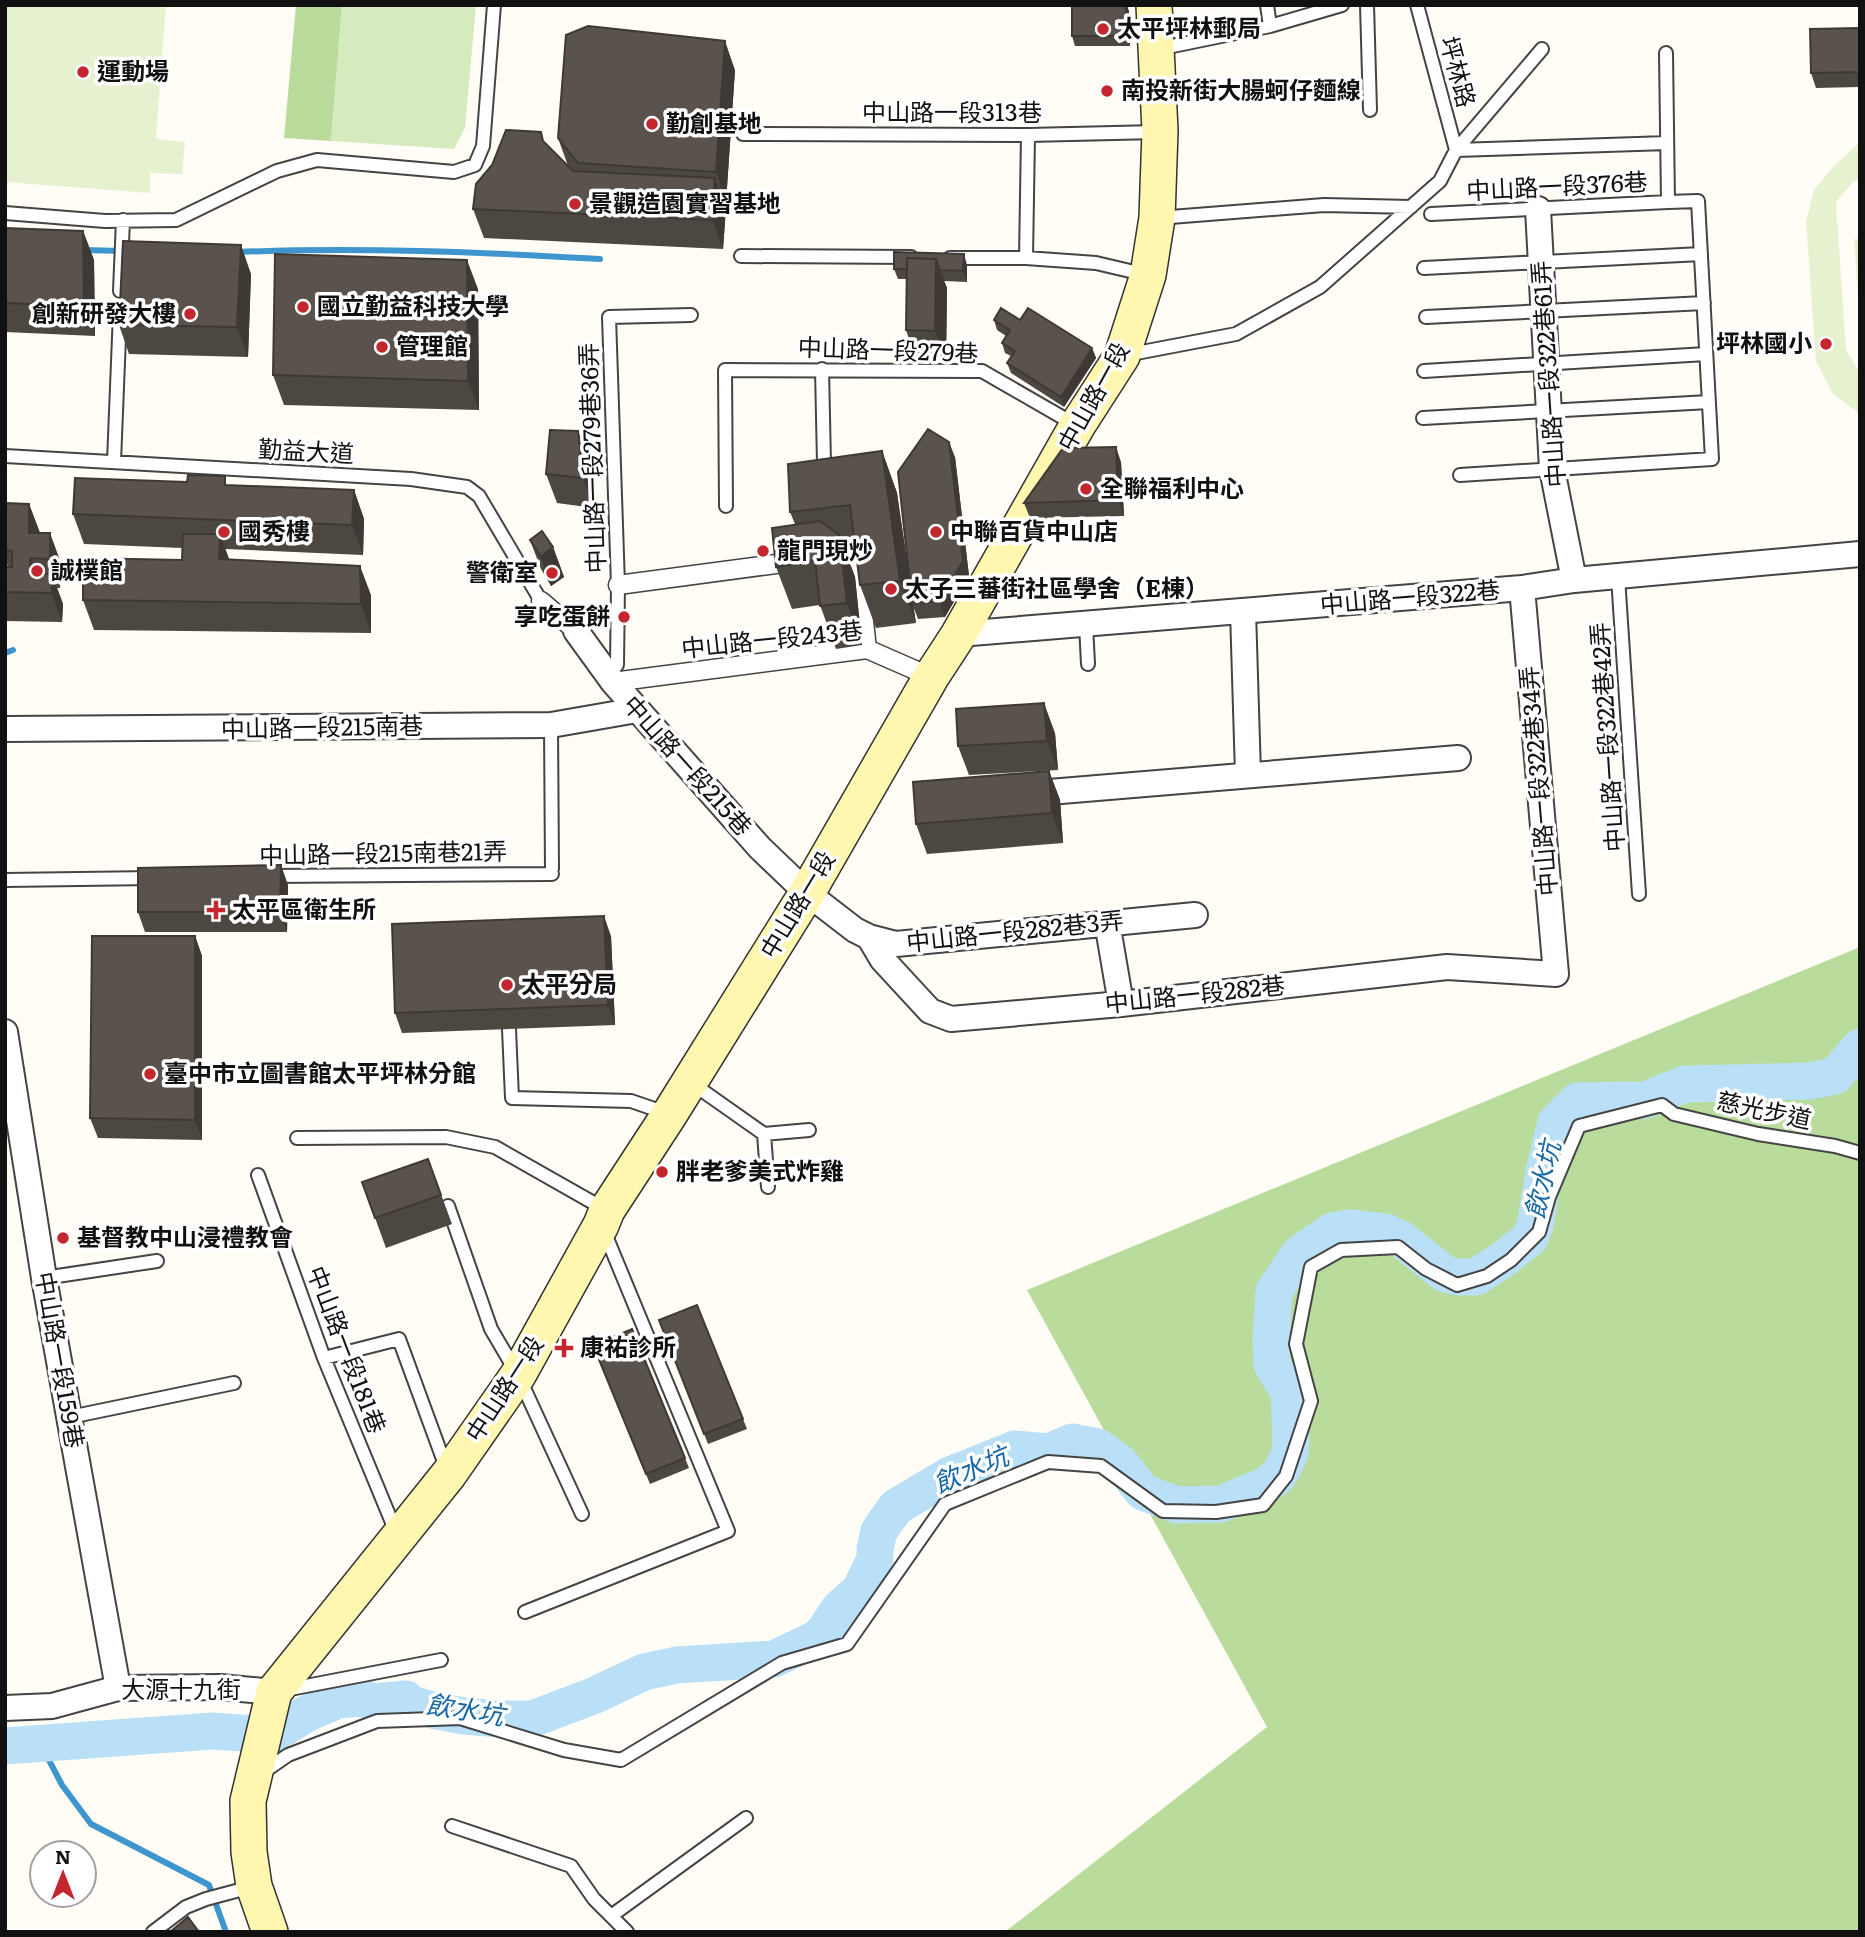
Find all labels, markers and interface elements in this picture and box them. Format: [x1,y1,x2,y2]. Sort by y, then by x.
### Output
place label: 太平坪林郵局 [1117,9,1261,44]
marker: 太平坪林郵局 [1095,21,1111,37]
street label: 坪林路 [1433,32,1486,111]
place label: 運動場 [97,52,169,87]
marker: 運動場 [75,64,91,80]
place label: 南投新街大腸蚵仔麵線 [1121,71,1361,106]
marker: 南投新街大腸蚵仔麵線 [1099,83,1115,99]
street label: 中山路一段313巷 [862,93,1042,128]
place label: 勤創基地 [666,104,762,139]
marker: 勤創基地 [644,116,660,132]
street label: 中山路一段376巷 [1465,162,1648,207]
place label: 景觀造園實習基地 [589,184,781,219]
marker: 景觀造園實習基地 [567,196,583,212]
street label: 中山路一段322巷61弄 [1521,260,1572,489]
place label: 國立勤益科技大學 [317,287,509,322]
place label: 創新研發大樓 [32,294,176,329]
marker: 國立勤益科技大學 [295,299,311,315]
marker: 創新研發大樓 [182,306,198,322]
place label: 坪林國小 [1716,324,1812,359]
place label: 管理館 [396,327,468,362]
street label: 中山路一段279巷 [797,328,979,369]
street label: 中山路一段 [1047,335,1136,457]
marker: 坪林國小 [1818,336,1834,352]
marker: 管理館 [374,339,390,355]
street label: 中山路一段279巷36弄 [569,342,612,574]
street label: 勤益大道 [257,430,355,469]
place label: 全聯福利中心 [1100,469,1244,504]
marker: 全聯福利中心 [1078,481,1094,497]
place label: 國秀樓 [238,512,310,547]
place label: 中聯百貨中山店 [950,512,1118,547]
marker: 國秀樓 [216,524,232,540]
marker: 中聯百貨中山店 [928,524,944,540]
place label: 龍門現炒 [777,531,873,566]
marker: 龍門現炒 [755,543,771,559]
place label: 誠樸館 [51,551,123,586]
place label: 警衛室 [466,553,538,588]
marker: 誠樸館 [29,563,45,579]
marker: 警衛室 [544,565,560,581]
place label: 太子三蕃街社區學舍（E棟） [905,569,1209,604]
street label: 中山路一段322巷 [1318,570,1501,621]
marker: 太子三蕃街社區學舍（E棟） [883,581,899,597]
place label: 享吃蛋餅 [514,597,610,632]
marker: 享吃蛋餅 [616,609,632,625]
street label: 中山路一段243巷 [679,611,864,664]
street label: 中山路一段322巷42弄 [1580,621,1631,853]
street label: 中山路一段322巷34弄 [1509,665,1564,898]
street label: 中山路一段215巷 [616,686,761,842]
street label: 中山路一段215南巷 [221,706,423,745]
street label: 中山路一段215南巷21弄 [259,832,507,871]
street label: 中山路一段 [750,843,842,964]
place label: 太平區衛生所 [232,890,376,925]
marker: 太平區衛生所 [206,900,226,920]
street label: 中山路一段282巷3弄 [904,901,1125,958]
place label: 太平分局 [521,965,617,1000]
street label: 中山路一段282巷 [1103,966,1287,1019]
marker: 太平分局 [499,977,515,993]
place label: 臺中市立圖書館太平坪林分館 [164,1054,476,1089]
marker: 臺中市立圖書館太平坪林分館 [142,1066,158,1082]
street label: 慈光步道 [1714,1081,1815,1136]
water label: 飲水坑 [1513,1133,1569,1222]
place label: 胖老爹美式炸雞 [676,1152,844,1187]
marker: 胖老爹美式炸雞 [654,1164,670,1180]
place label: 基督教中山浸禮教會 [77,1218,293,1253]
marker: 基督教中山浸禮教會 [55,1230,71,1246]
street label: 中山路一段181巷 [300,1260,396,1438]
street label: 中山路一段159巷 [29,1269,94,1451]
street label: 中山路一段 [456,1328,550,1447]
place label: 康祐診所 [580,1328,676,1363]
marker: 康祐診所 [554,1338,574,1358]
water label: 飲水坑 [926,1433,1017,1501]
street label: 大源十九街 [121,1670,241,1705]
water label: 飲水坑 [424,1682,511,1734]
north arrow [28,1839,98,1909]
text: N [55,1842,71,1870]

